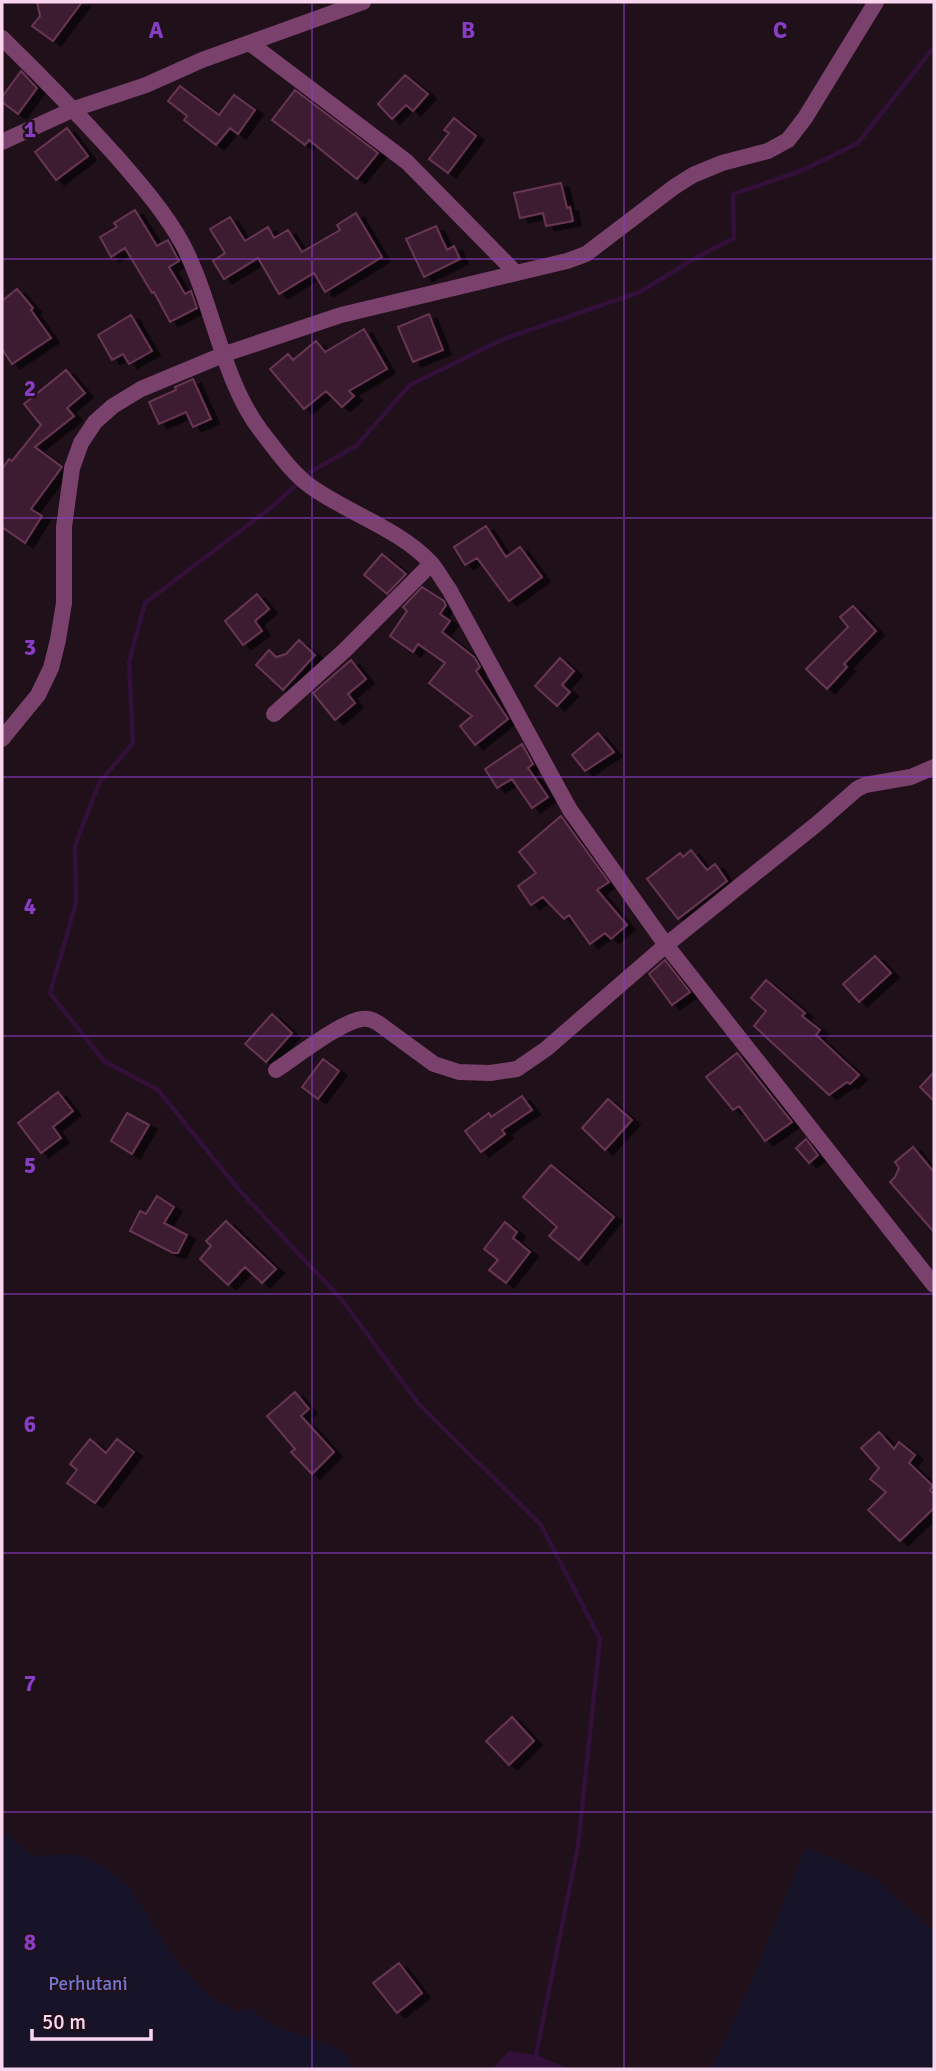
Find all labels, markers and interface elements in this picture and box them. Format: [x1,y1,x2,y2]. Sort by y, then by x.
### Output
text: A [149,16,164,45]
text: B [461,16,475,45]
text: C [773,16,787,45]
text: 1 [24,115,36,144]
text: 2 [24,374,36,403]
text: 3 [24,633,36,662]
text: 4 [24,892,36,921]
text: 5 [24,1151,36,1180]
text: 6 [24,1410,36,1439]
text: 7 [24,1669,36,1698]
text: 8 [24,1928,36,1957]
park label: Perhutani [48,1972,128,1996]
scale bar [32,1997,150,2041]
text: 50 m [42,2009,86,2035]

